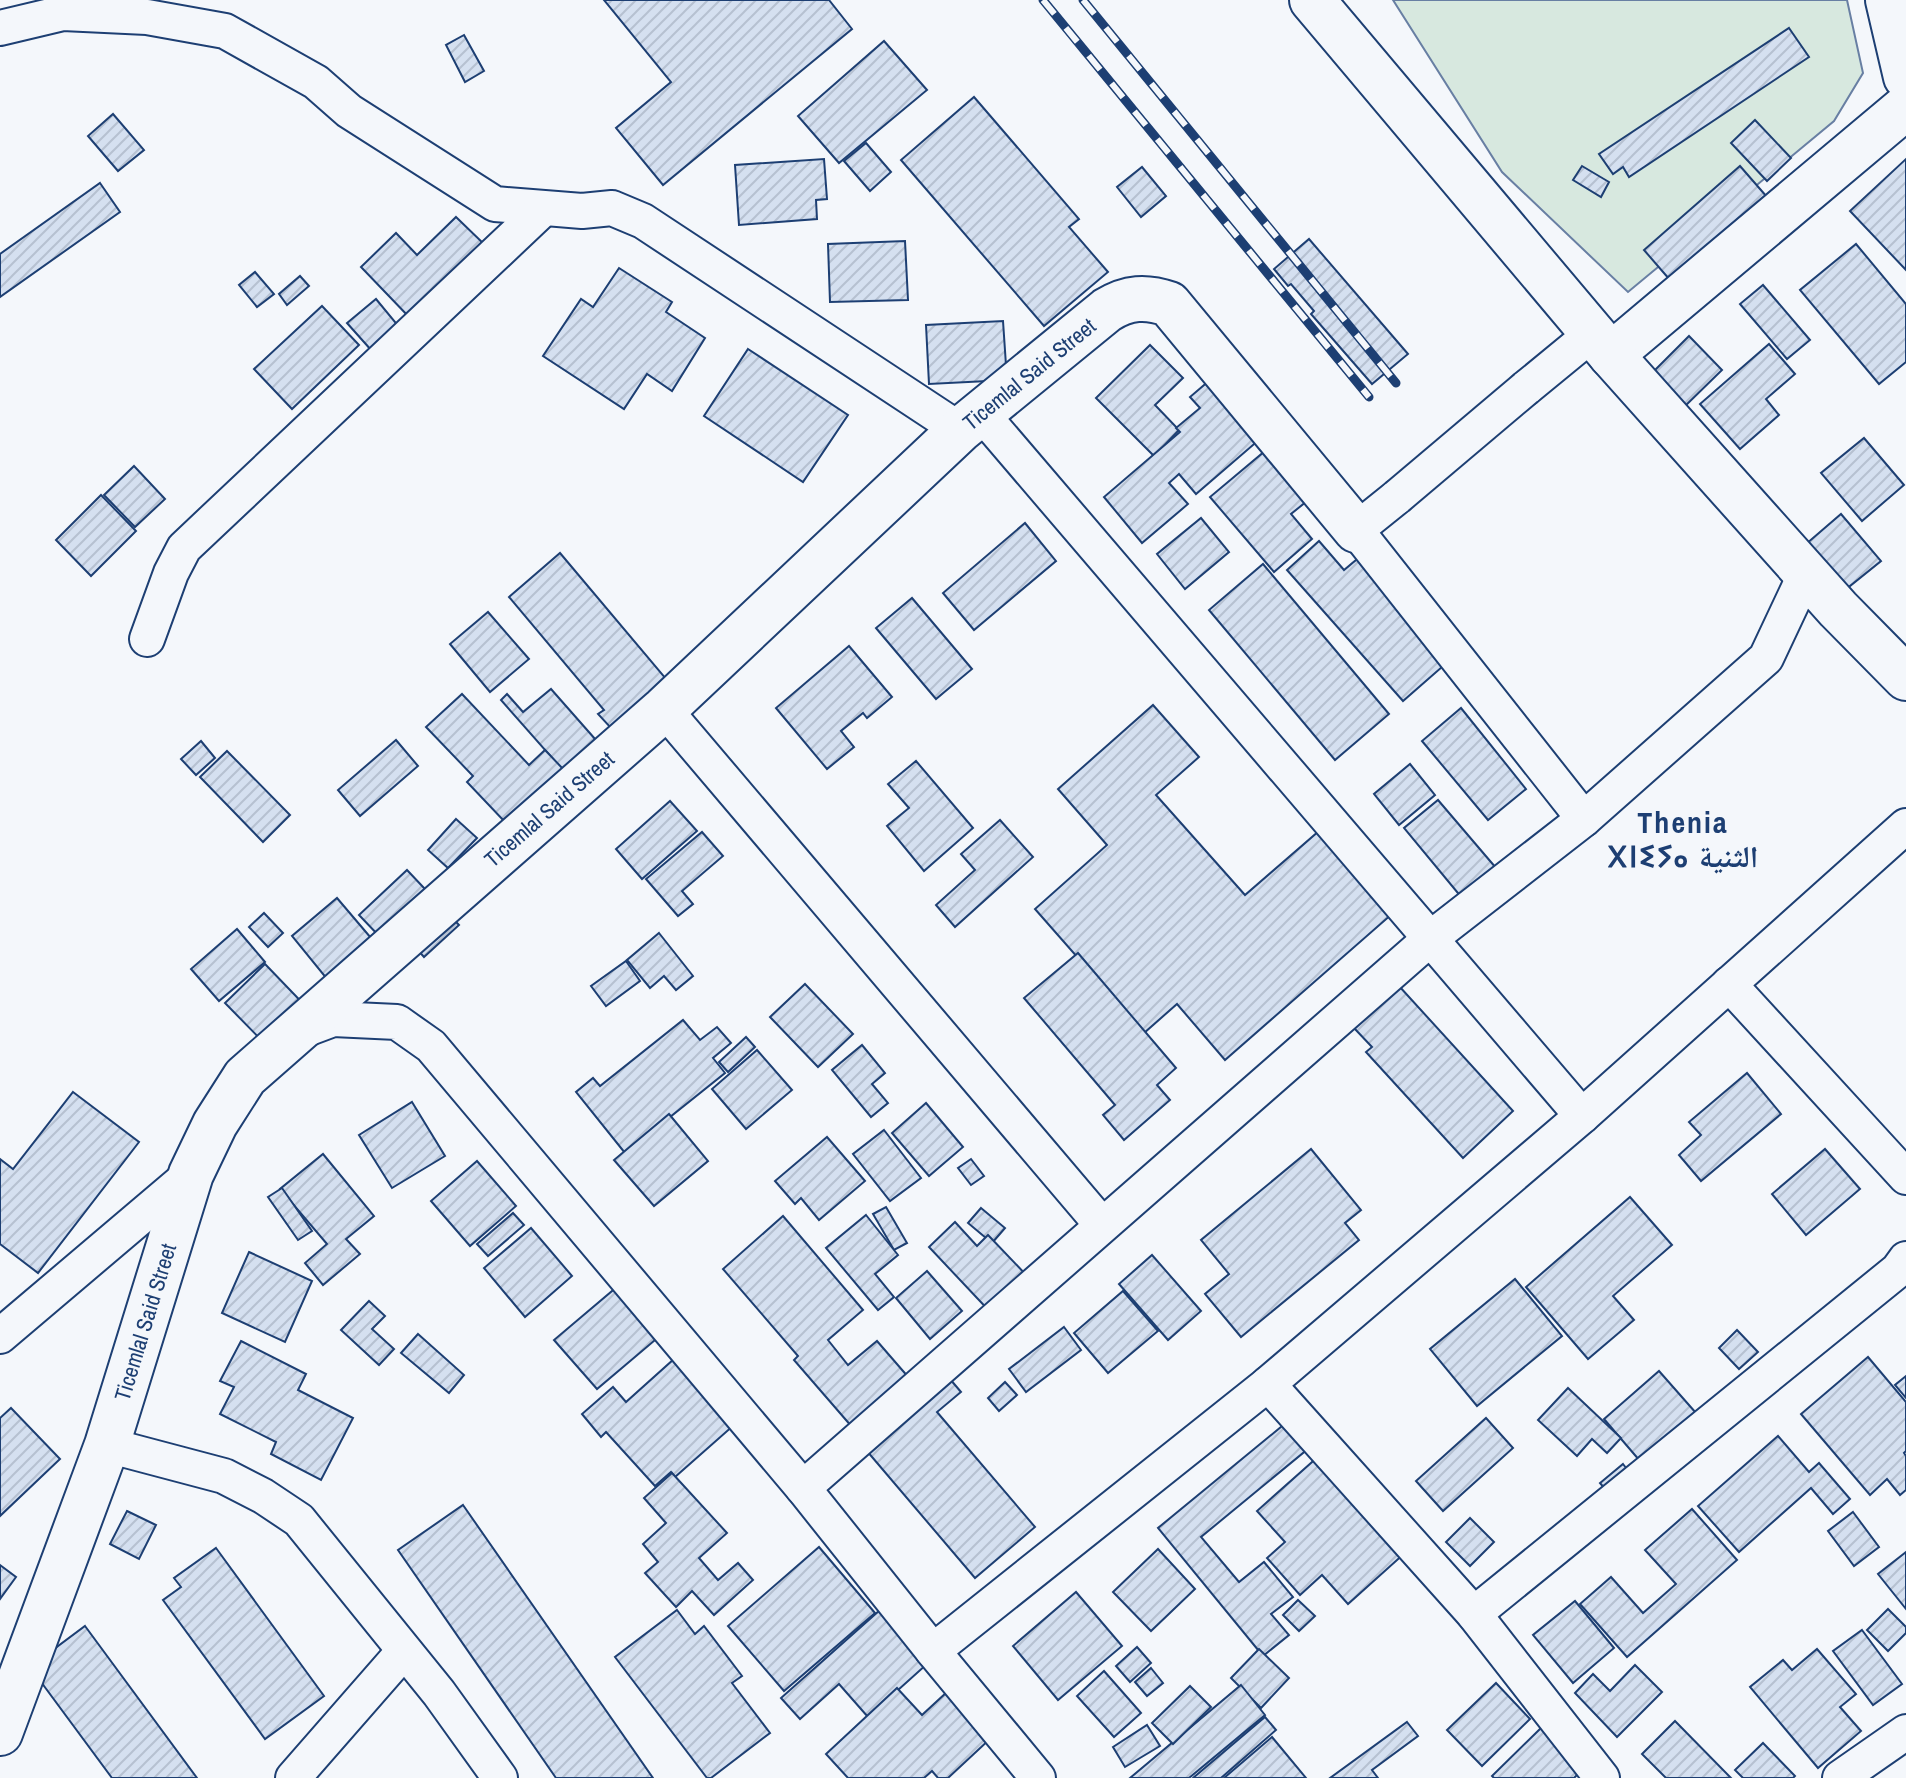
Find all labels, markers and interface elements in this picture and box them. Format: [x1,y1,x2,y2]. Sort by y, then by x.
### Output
street label: Ticemlal Said Street [956,311,1102,437]
street label: Ticemlal Said Street [478,744,620,874]
district label: Thenia ⵝⵏⵉⵢⴰ الثنية [1608,802,1758,876]
street label: Ticemlal Said Street [107,1240,183,1404]

